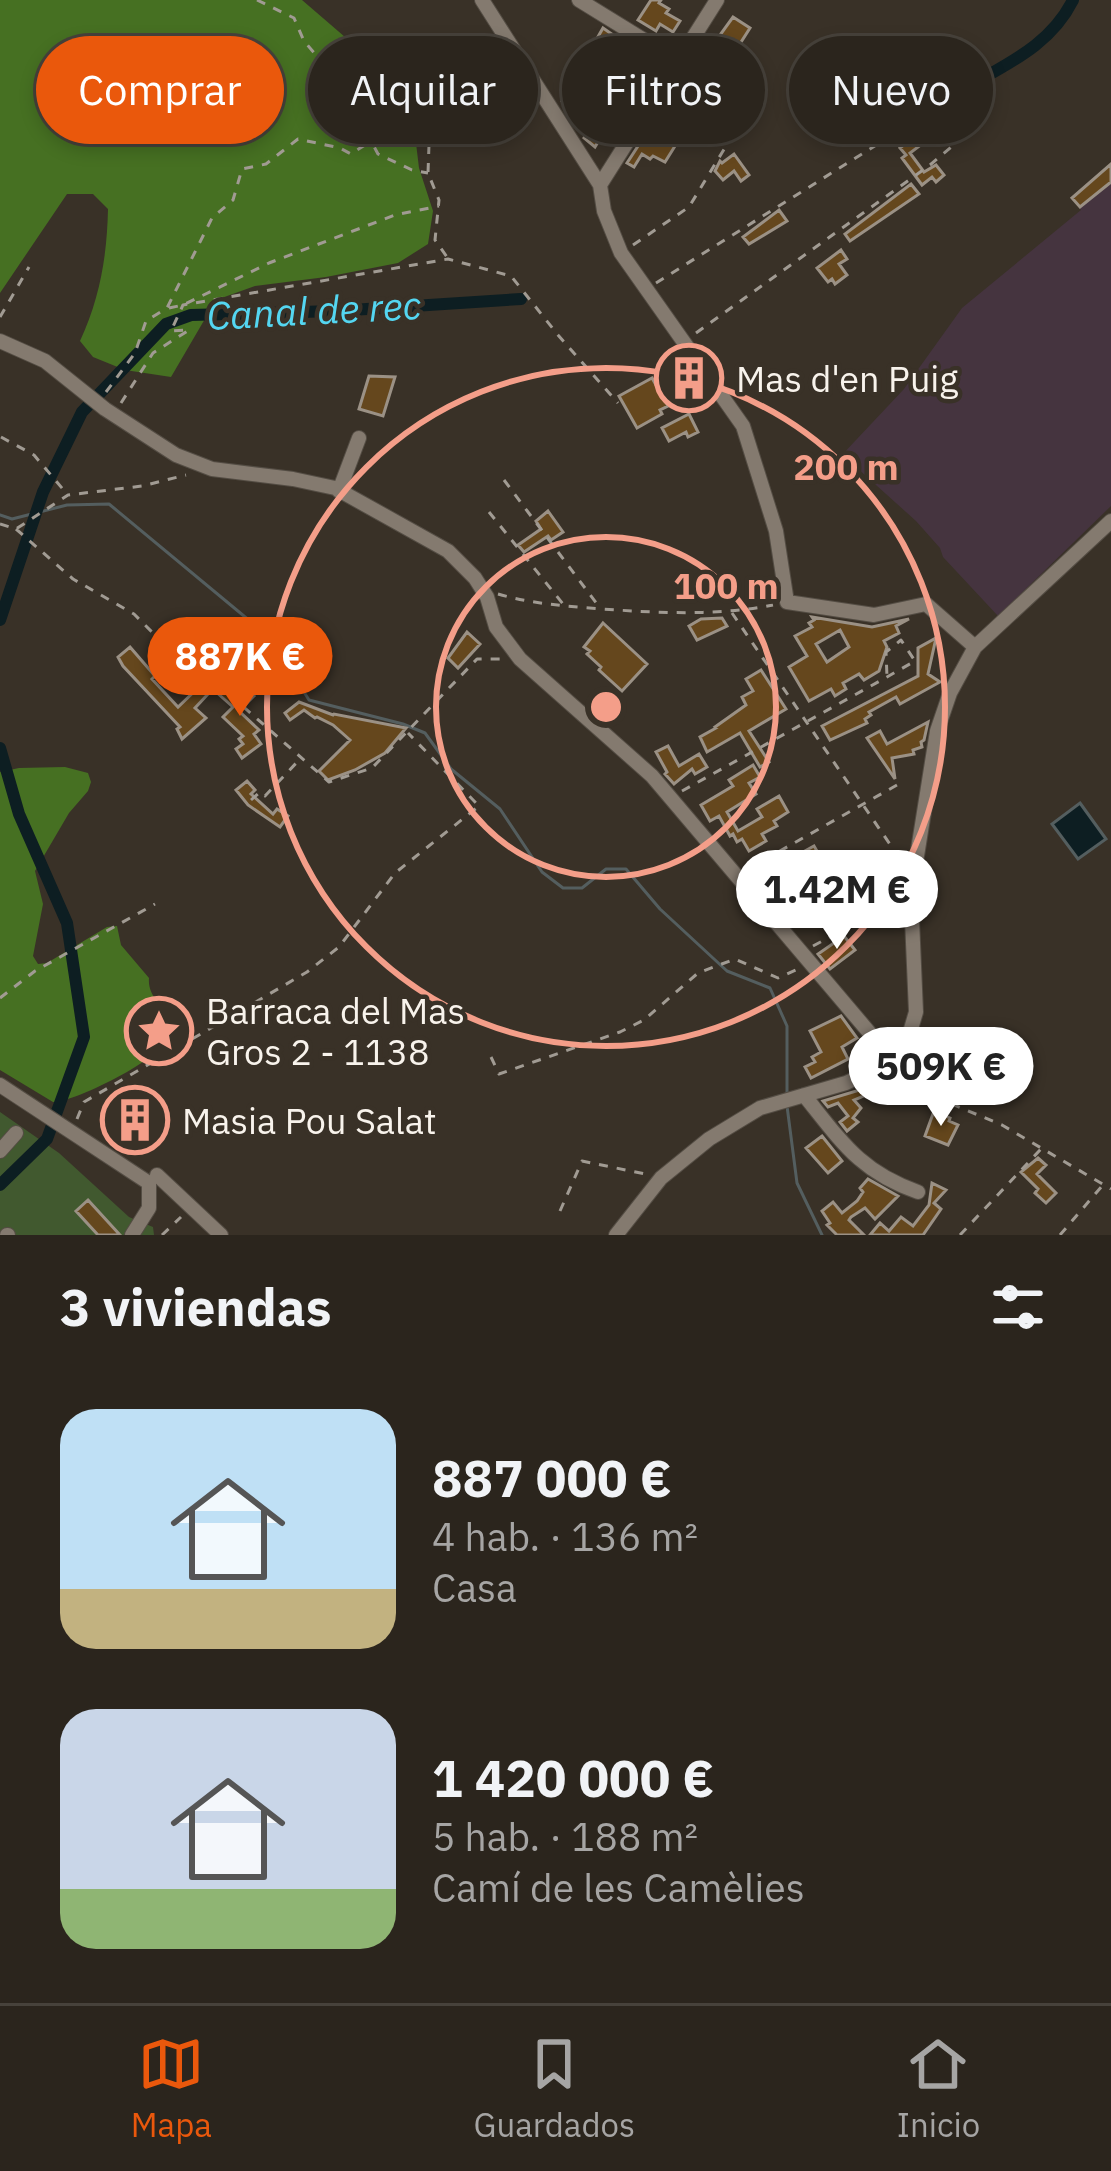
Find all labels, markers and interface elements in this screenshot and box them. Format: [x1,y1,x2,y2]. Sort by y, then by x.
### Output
chip: Comprar [36,36,284,144]
chip: Alquilar [308,36,538,144]
chip: Filtros [562,36,765,144]
chip: Nuevo [789,36,993,144]
water label: Canal de rec [205,279,423,341]
building icon: Mas d'en Puig [654,343,724,413]
place label: Mas d'en Puig [736,355,958,402]
text: 200 m [793,443,899,490]
text: 100 m [673,562,779,609]
pin: 887K € [142,617,338,719]
text: 887K € [174,630,306,681]
centre of rings [585,686,627,728]
pin: 1.42M € [726,850,948,952]
text: 1.42M € [763,863,911,914]
place label: Barraca del Mas Gros 2 - 1138 [206,987,465,1075]
place icon: Barraca del Mas Gros 2 - 1138 [124,996,194,1066]
pin: 509K € [843,1027,1039,1129]
text: 509K € [875,1040,1007,1091]
building icon: Masia Pou Salat [100,1085,170,1155]
place label: Masia Pou Salat [182,1097,437,1144]
text: 3 viviendas [60,1274,331,1340]
icon: filters [985,1274,1051,1340]
text: 887 000 € [432,1445,672,1511]
icon: home [156,1457,300,1601]
text: 4 hab. · 136 m² [432,1511,698,1562]
text: Casa [432,1562,517,1613]
text: 1 420 000 € [432,1745,714,1811]
icon: home [156,1757,300,1901]
text: 5 hab. · 188 m² [432,1811,698,1862]
text: Camí de les Camèlies [432,1862,805,1913]
tab: Mapa [131,2031,212,2146]
tab: Guardados [473,2031,635,2146]
tab: Inicio [897,2031,980,2146]

